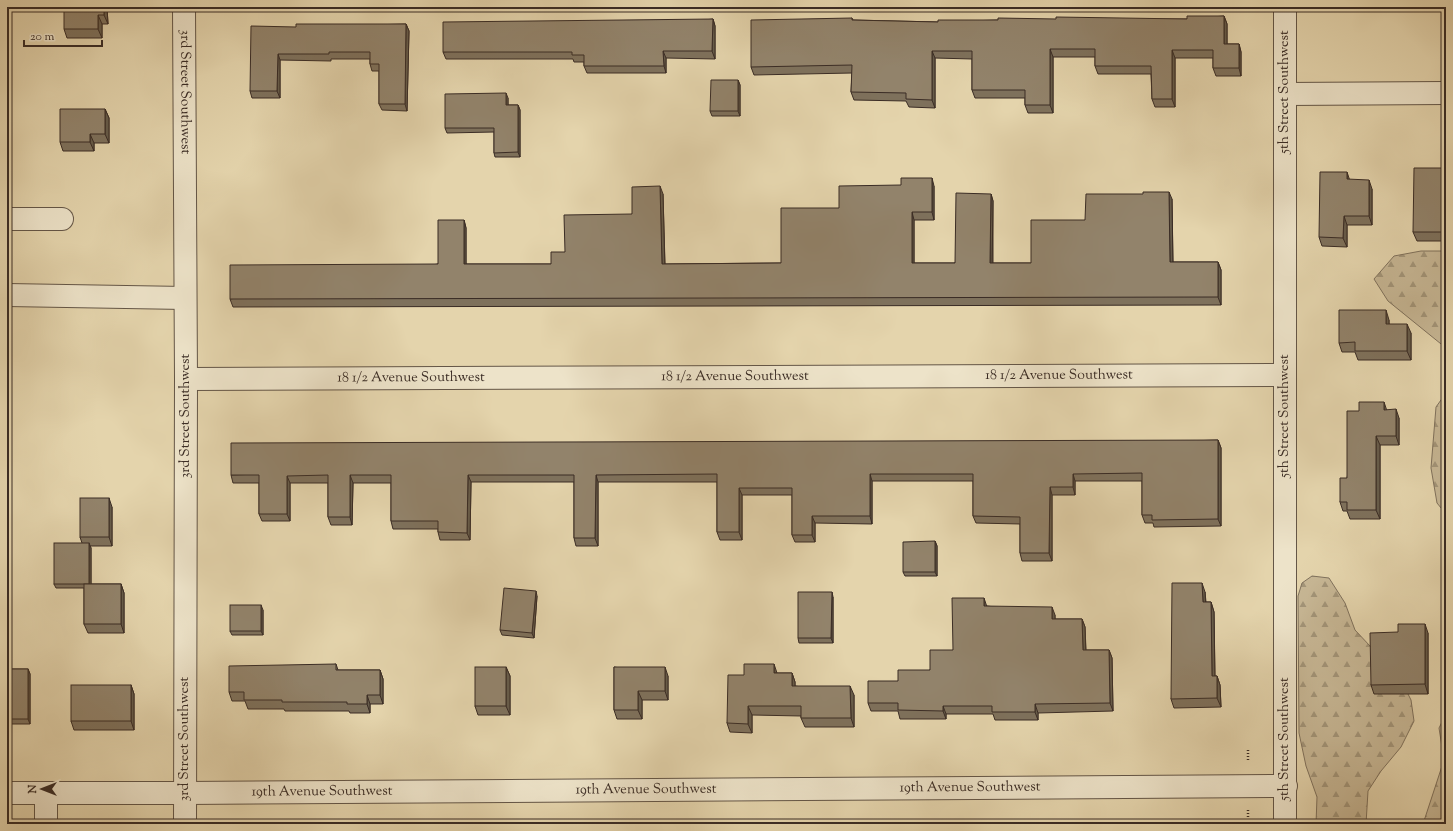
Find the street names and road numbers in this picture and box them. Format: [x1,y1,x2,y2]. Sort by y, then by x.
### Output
street label: 3rd Street Southwest [174,30,195,155]
street label: 5th Street Southwest [1275,30,1295,155]
street label: 3rd Street Southwest [176,353,196,478]
street label: 5th Street Southwest [1275,354,1295,479]
street label: 18 1/2 Avenue Southwest [985,366,1133,386]
street label: 18 1/2 Avenue Southwest [661,367,809,387]
street label: 18 1/2 Avenue Southwest [337,368,485,388]
street label: 3rd Street Southwest [175,676,195,801]
street label: 5th Street Southwest [1275,677,1295,802]
street label: 19th Avenue Southwest [899,778,1041,798]
street label: 19th Avenue Southwest [575,780,717,801]
street label: 19th Avenue Southwest [251,782,393,803]

